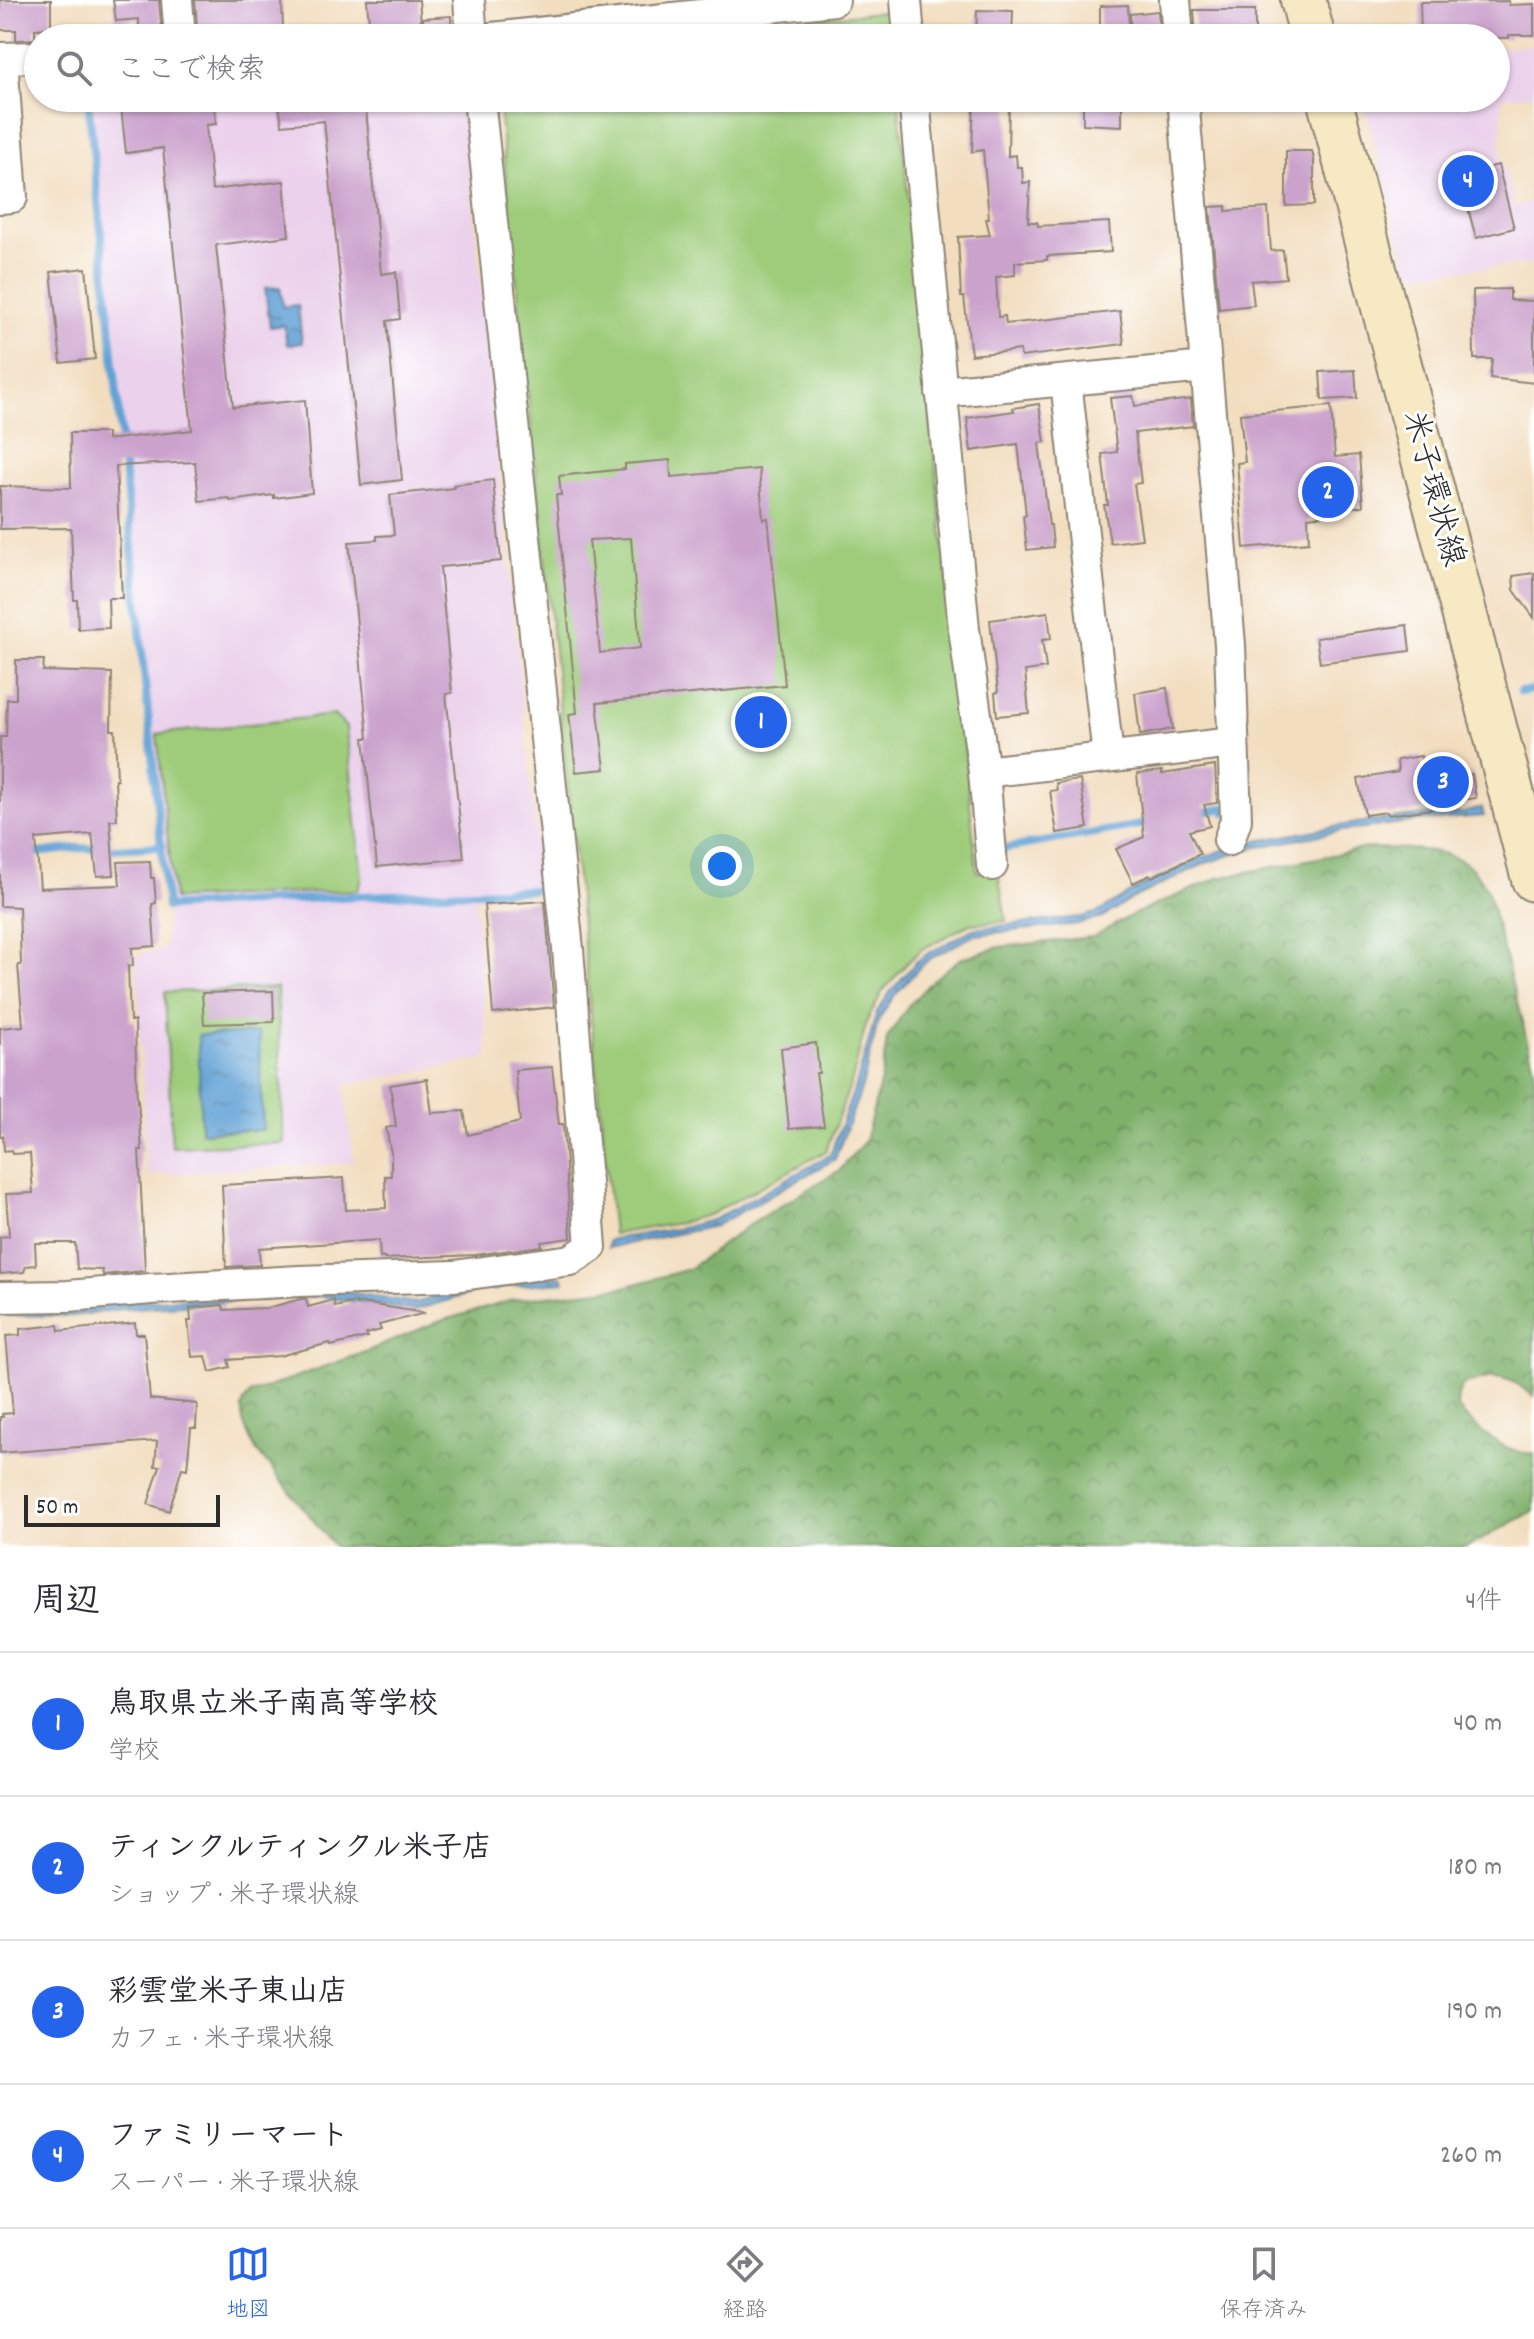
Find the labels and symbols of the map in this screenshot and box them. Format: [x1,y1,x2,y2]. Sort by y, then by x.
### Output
pin: 4 [1442,151,1494,211]
street label: 米子環状線 [1388,406,1474,572]
pin: 2 [1302,462,1354,522]
pin: 1 [735,692,787,752]
pin: 3 [1417,752,1469,812]
your location [702,846,742,886]
scale bar [24,1491,220,1527]

